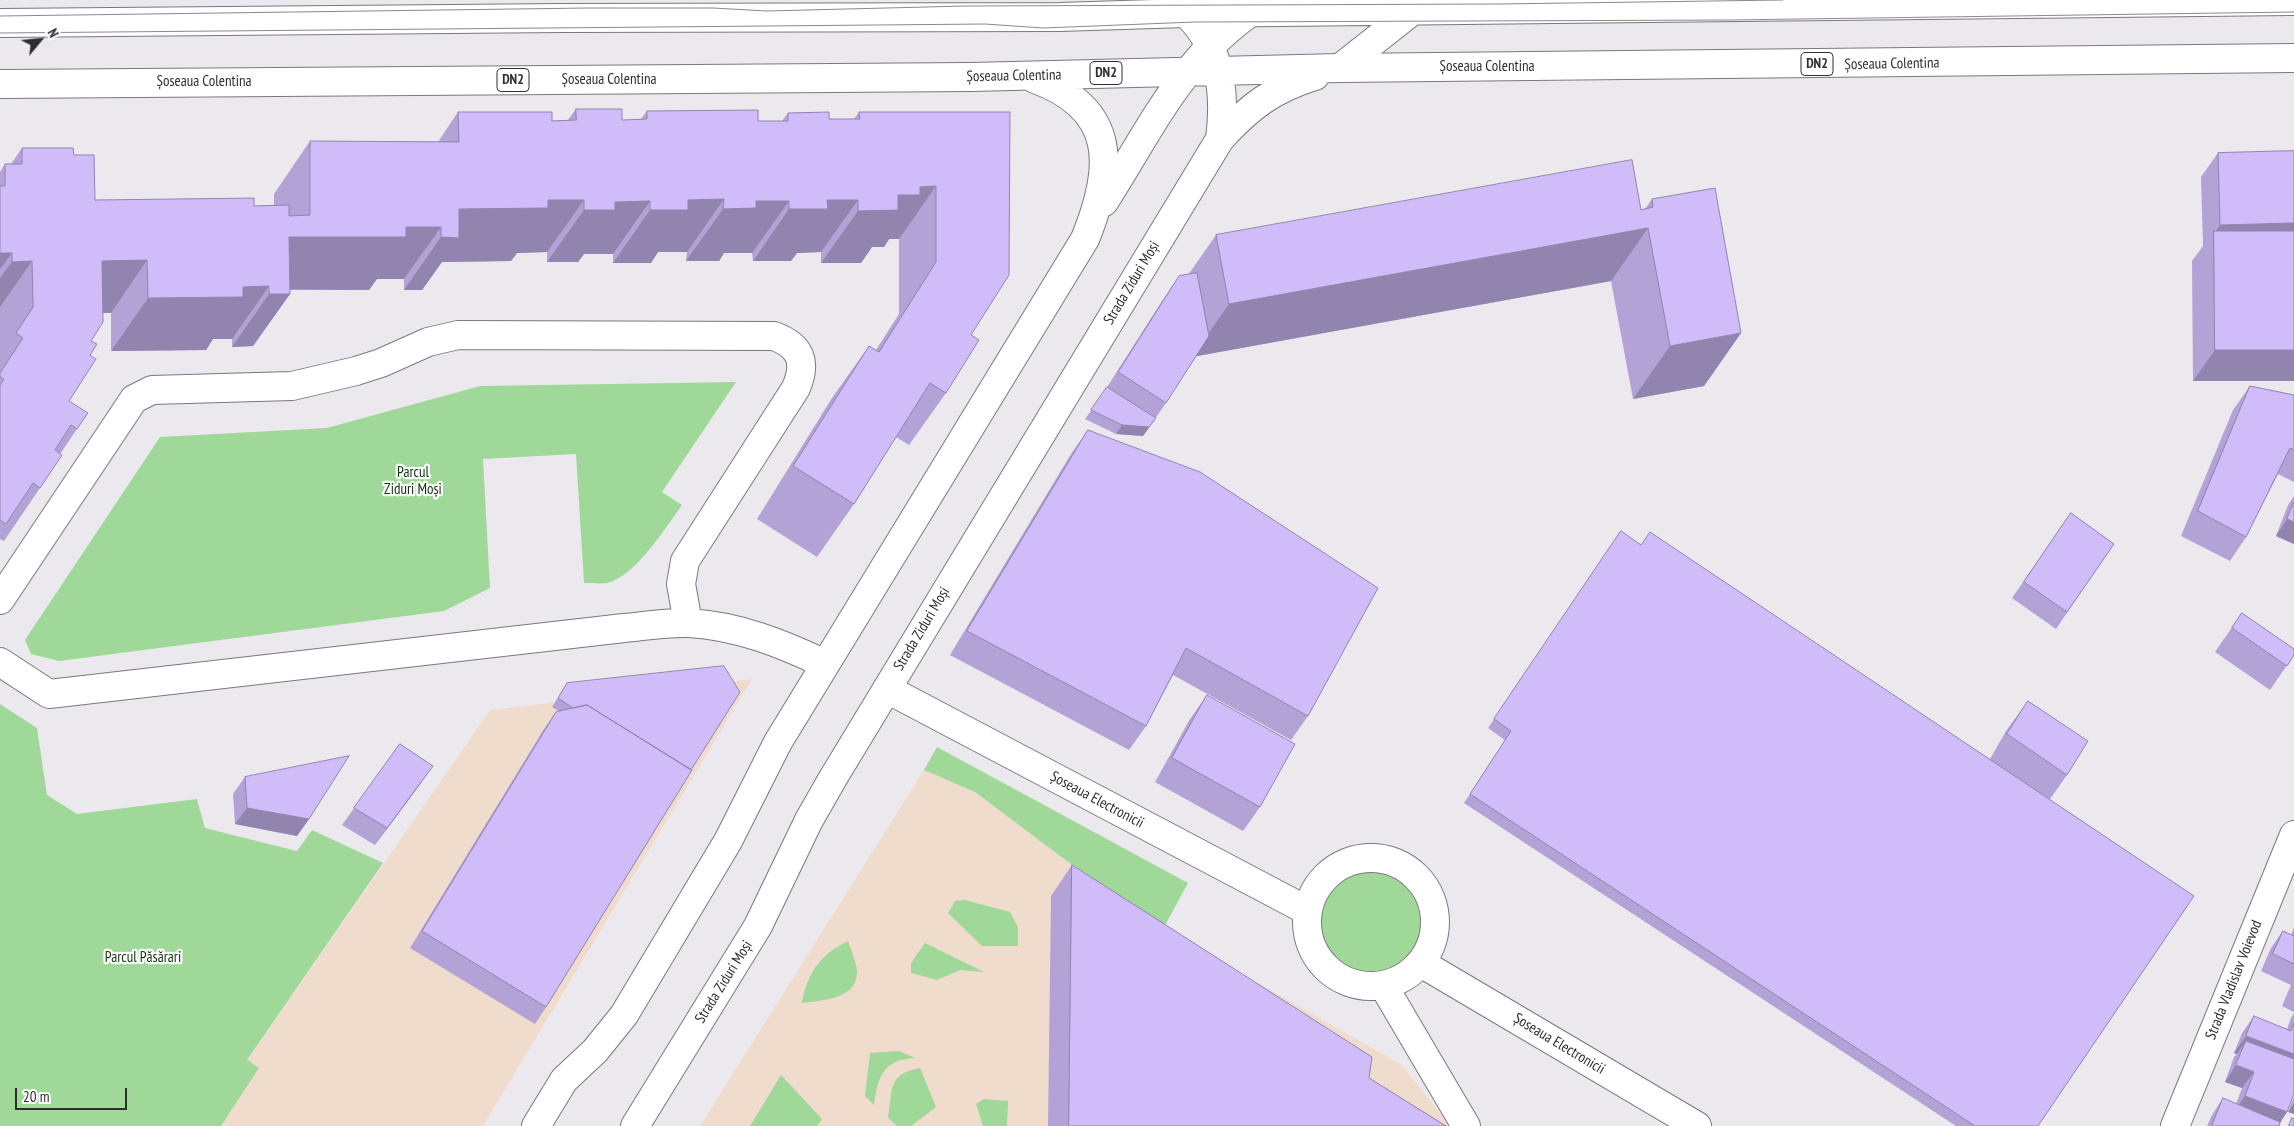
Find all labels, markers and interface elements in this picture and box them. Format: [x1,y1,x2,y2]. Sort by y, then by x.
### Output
north arrow [15,15,65,65]
text: N [44,25,63,41]
road number: DN2 [1801,52,1833,76]
street label: Șoseaua Colentina [1844,54,1940,74]
street label: Șoseaua Colentina [1439,58,1535,76]
road number: DN2 [1090,62,1122,84]
street label: Șoseaua Colentina [966,66,1062,86]
road number: DN2 [497,68,529,92]
street label: Șoseaua Colentina [561,71,657,89]
street label: Șoseaua Colentina [156,73,252,91]
street label: Strada Ziduri Moși [1100,238,1164,328]
park label: Parcul Ziduri Moși [384,464,442,499]
street label: Strada Ziduri Moși [890,584,954,674]
street label: Șoseaua Electronicii [1047,768,1147,832]
street label: Strada Vladislav Voievod [2202,918,2266,1042]
street label: Strada Ziduri Moși [691,937,757,1027]
park label: Parcul Păsărari [105,949,181,967]
street label: Șoseaua Electronicii [1510,1010,1608,1078]
scale bar [18,1078,130,1110]
text: 20 m [23,1087,49,1106]

